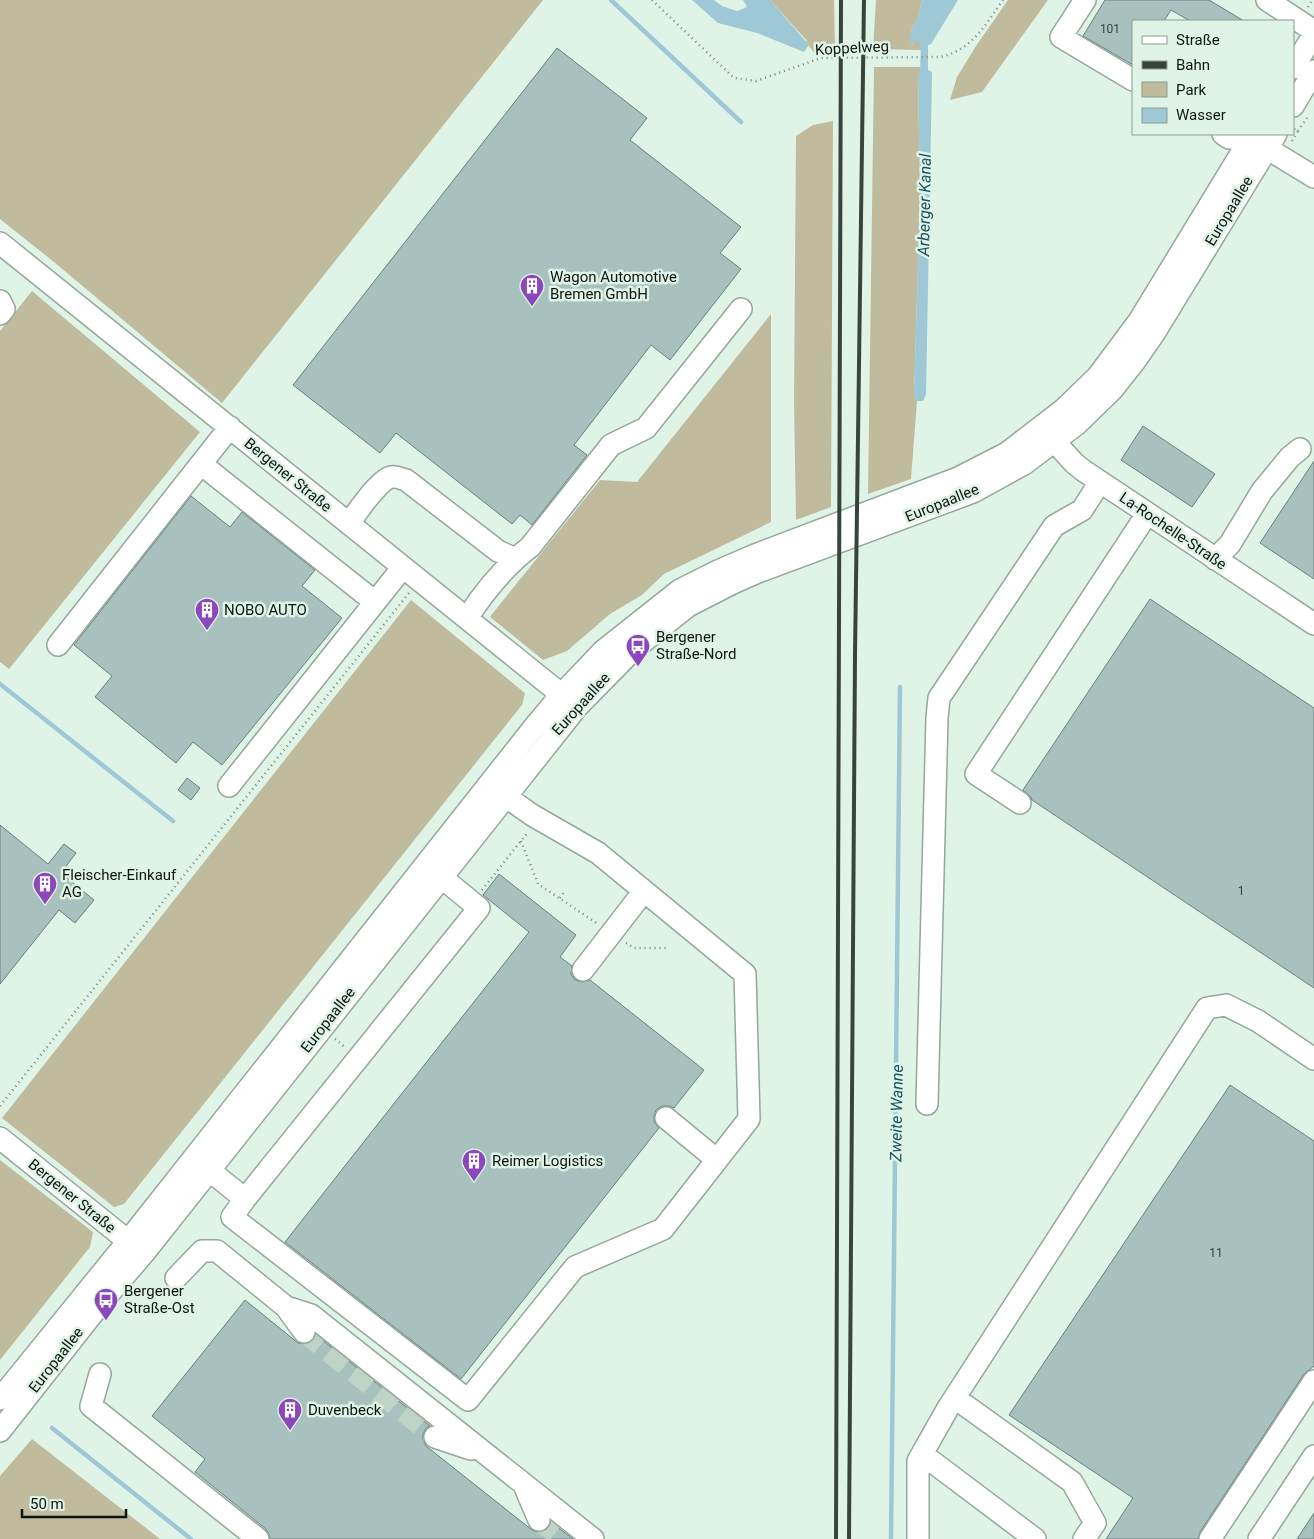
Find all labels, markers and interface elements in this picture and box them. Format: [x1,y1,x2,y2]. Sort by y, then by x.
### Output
legend [1132,20,1294,135]
house number: 101 [1100,22,1120,36]
text: Straße [1176,31,1220,49]
street label: Koppelweg [815,37,889,59]
text: Bahn [1176,56,1210,74]
text: Park [1176,81,1207,99]
text: Wasser [1176,106,1226,124]
water label: Arberger Kanal [914,153,935,257]
street label: Europaallee [1201,173,1257,249]
place label: Wagon Automotive Bremen GmbH [550,268,677,303]
building icon: Wagon Automotive Bremen GmbH [519,273,545,307]
street label: Bergener Straße [241,434,335,516]
street label: Europaallee [902,480,982,526]
street label: La-Rochelle-Straße [1116,489,1230,574]
building icon: NOBO AUTO [194,597,220,631]
place label: NOBO AUTO [224,601,307,619]
place label: Bergener Straße-Nord [656,628,736,663]
bus stop icon: Bergener Straße-Nord [625,633,651,667]
street label: Europaallee [548,669,614,739]
place label: Fleischer-Einkauf AG [62,866,177,901]
building icon: Fleischer-Einkauf AG [32,871,58,905]
house number: 1 [1238,884,1244,898]
street label: Europaallee [297,984,359,1056]
water label: Zweite Wanne [886,1064,907,1163]
building icon: Reimer Logistics [461,1148,487,1182]
place label: Reimer Logistics [492,1152,603,1170]
street label: Bergener Straße [25,1155,119,1237]
house number: 11 [1209,1246,1223,1260]
place label: Bergener Straße-Ost [124,1282,195,1317]
bus stop icon: Bergener Straße-Ost [93,1287,119,1321]
street label: Europaallee [25,1324,87,1396]
building icon: Duvenbeck [277,1397,303,1431]
place label: Duvenbeck [308,1401,382,1419]
scale bar [22,1486,126,1518]
text: 50 m [30,1495,64,1513]

